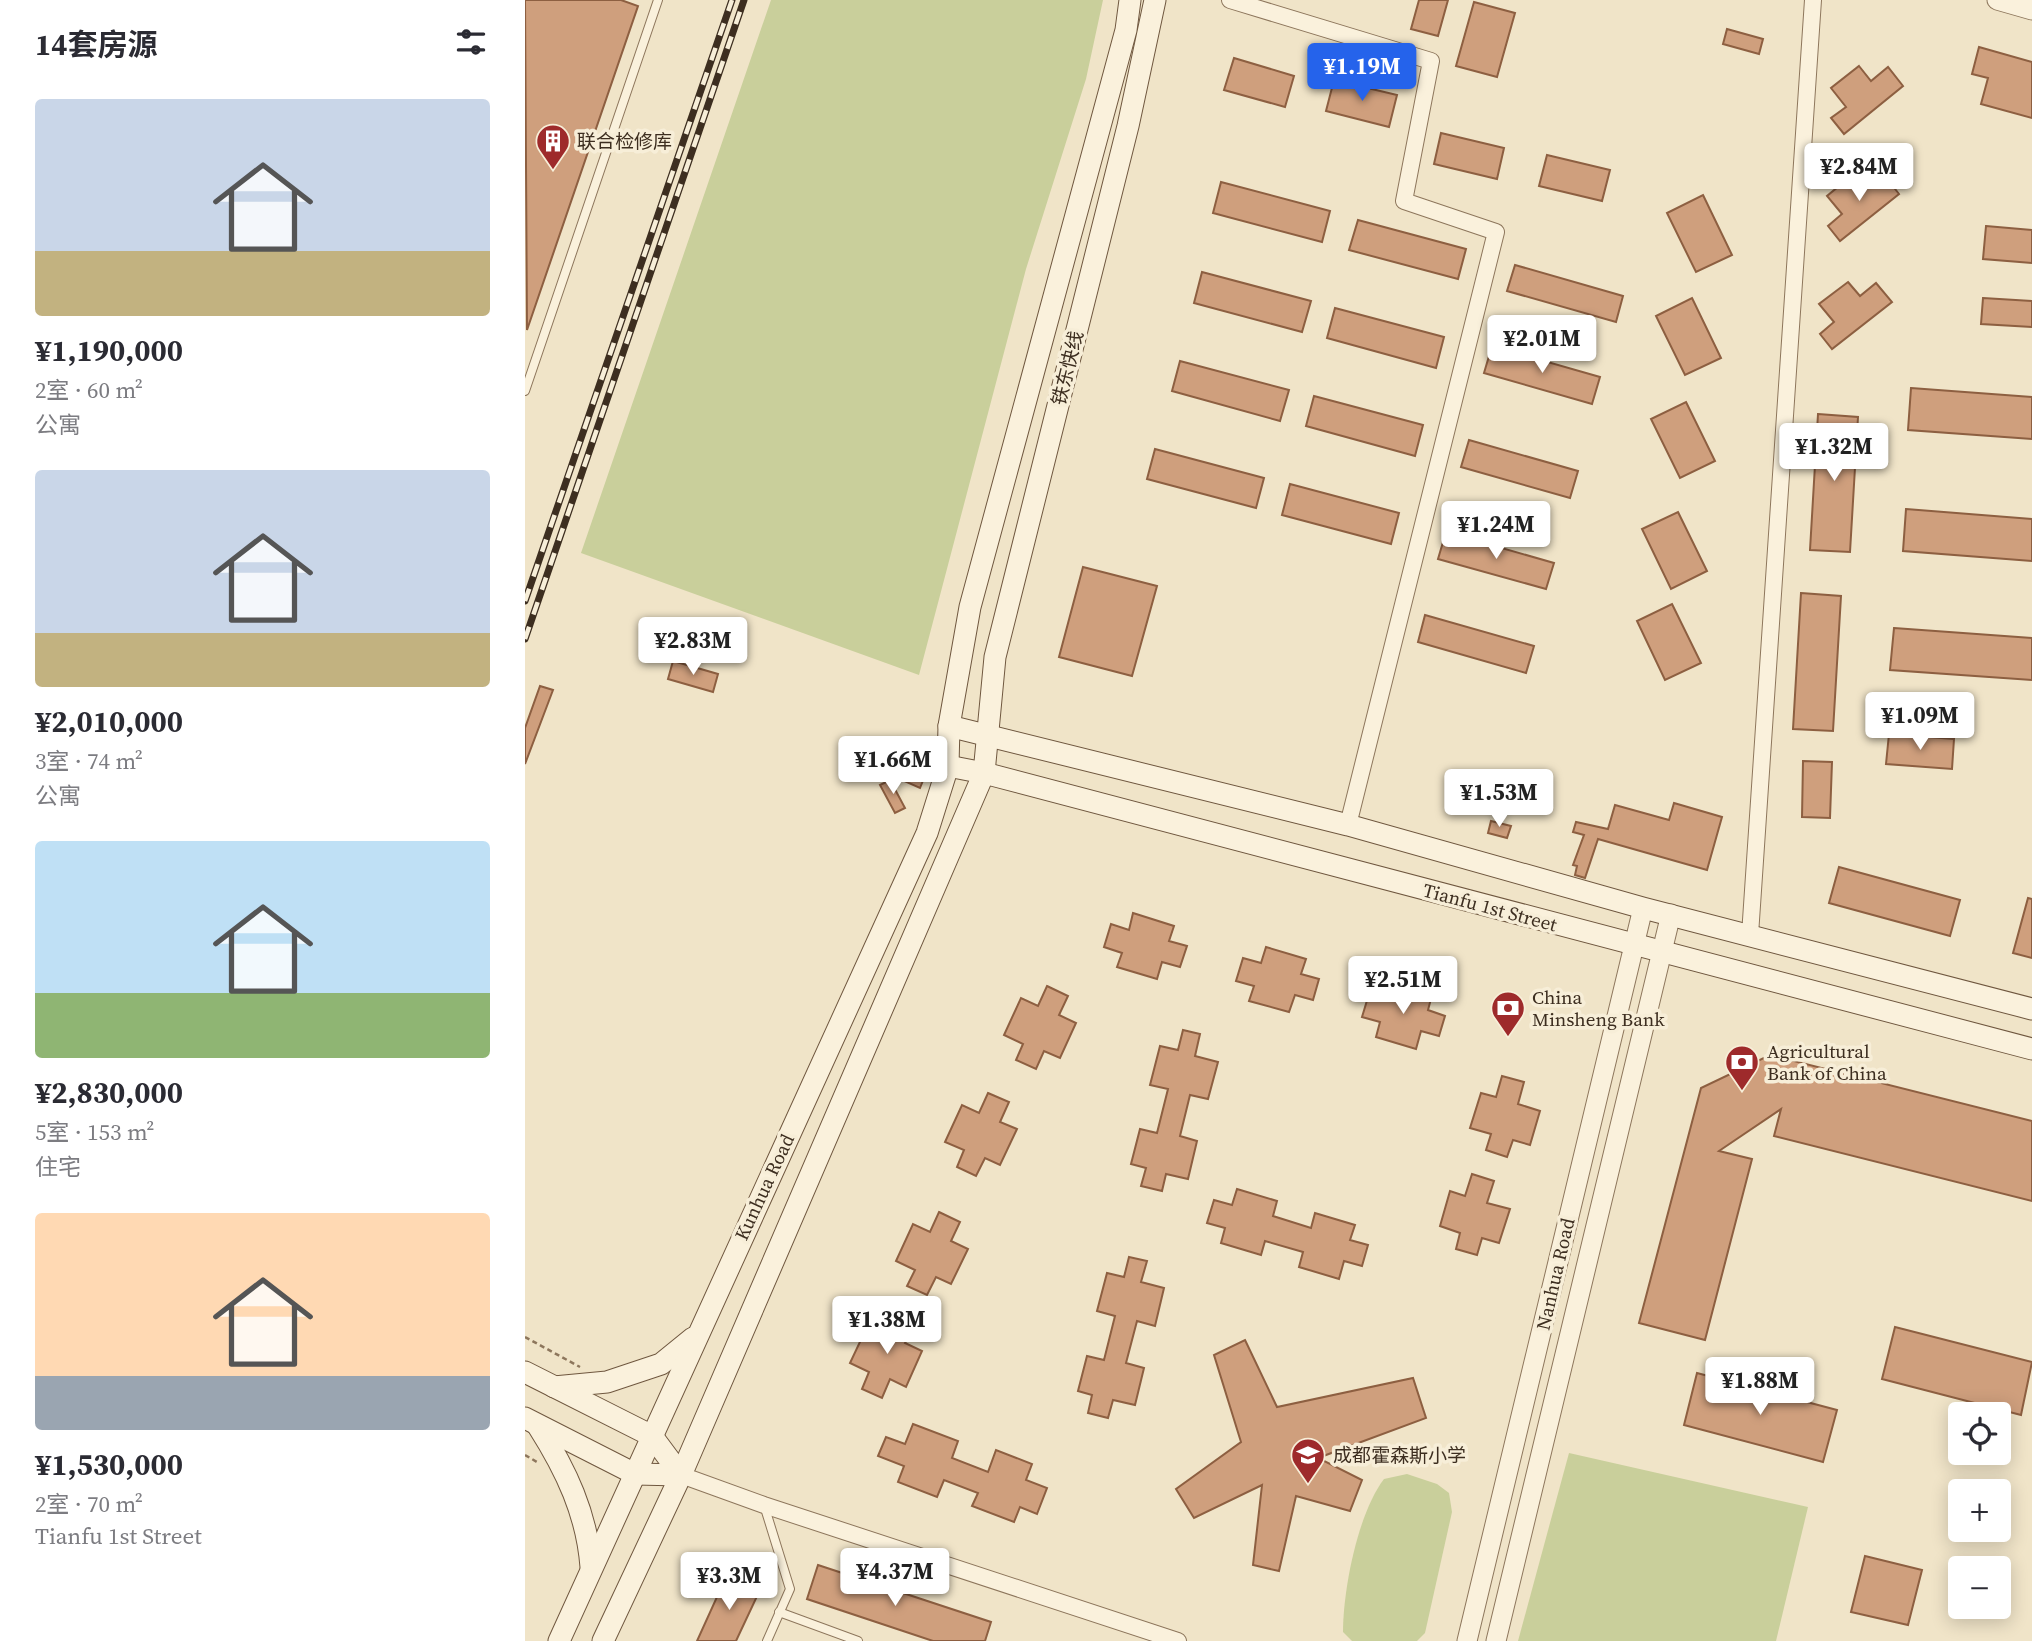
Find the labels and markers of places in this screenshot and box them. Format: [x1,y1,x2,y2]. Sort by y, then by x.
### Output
pin: ¥1.19M [1305,43,1419,103]
building icon: 联合检修库 [534,122,572,171]
place label: 联合检修库 [577,128,672,154]
pin: ¥2.84M [1802,144,1916,203]
pin: ¥2.01M [1485,316,1599,375]
pin: ¥1.32M [1777,424,1891,483]
pin: ¥1.24M [1439,502,1553,561]
pin: ¥2.83M [636,618,750,677]
pin: ¥1.09M [1863,692,1977,752]
pin: ¥1.66M [836,736,950,796]
pin: ¥1.53M [1442,770,1556,829]
pin: ¥2.51M [1346,956,1460,1016]
place label: China Minsheng Bank [1532,984,1665,1032]
bank icon: China Minsheng Bank [1489,989,1527,1038]
place label: Agricultural Bank of China [1767,1038,1887,1086]
bank icon: Agricultural Bank of China [1723,1043,1761,1092]
pin: ¥1.38M [830,1296,944,1356]
pin: ¥1.88M [1703,1358,1817,1417]
school or university icon: 成都霍森斯小学 [1289,1436,1327,1485]
place label: 成都霍森斯小学 [1333,1442,1466,1468]
pin: ¥4.37M [838,1548,952,1608]
pin: ¥3.3M [680,1552,778,1612]

